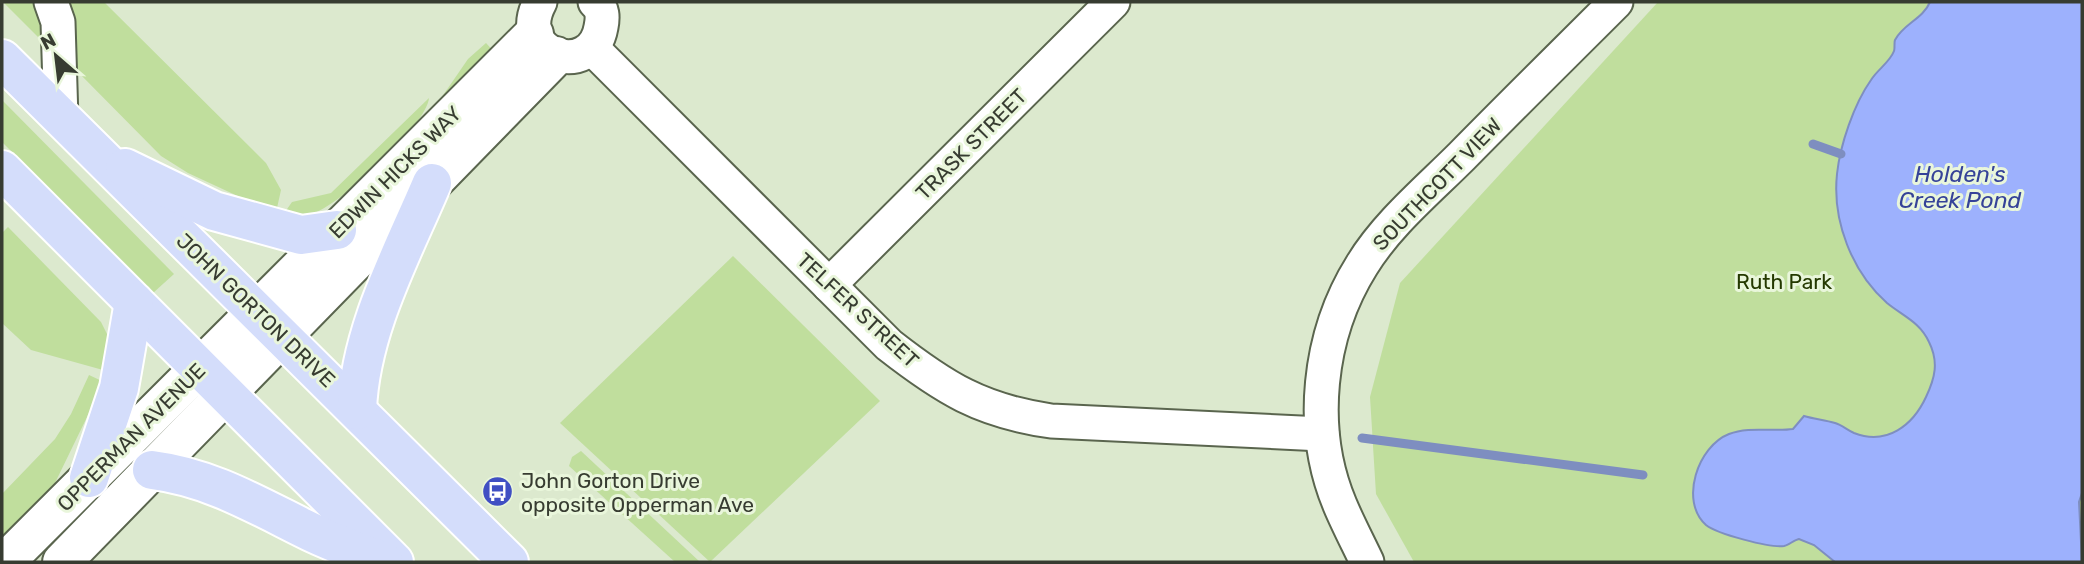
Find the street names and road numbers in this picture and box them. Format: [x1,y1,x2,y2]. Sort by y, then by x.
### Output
street label: TRASK STREET [910,83,1032,205]
street label: EDWIN HICKS WAY [324,101,466,243]
street label: SOUTHCOTT VIEW [1367,113,1507,255]
street label: JOHN GORTON DRIVE [172,228,340,392]
street label: TELFER STREET [792,247,924,373]
street label: OPPERMAN AVENUE [52,358,210,516]

